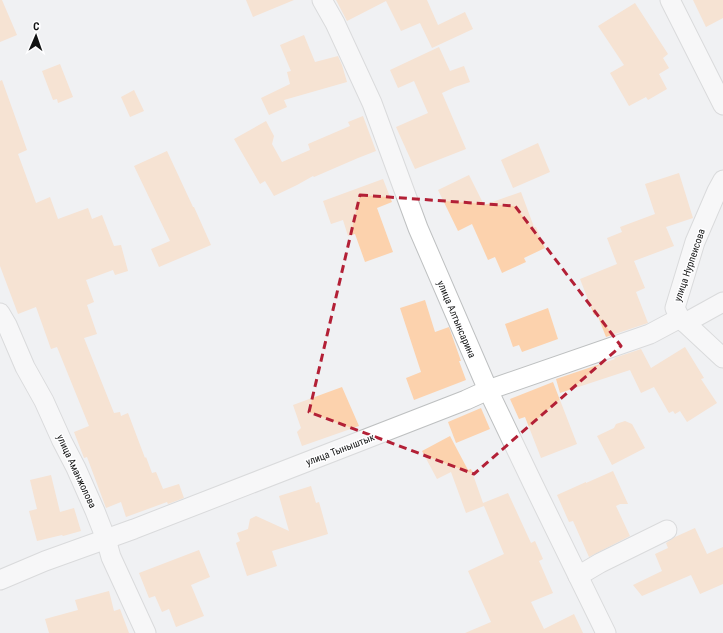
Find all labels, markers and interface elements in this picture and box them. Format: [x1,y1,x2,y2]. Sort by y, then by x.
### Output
north arrow [16,16,56,56]
text: С [33,20,40,33]
street label: улица Нурпеисова [672,227,707,303]
street label: улица Алтынсарина [435,279,478,360]
street label: улица Тыныштык [304,431,376,468]
street label: улица Аманжолова [55,433,99,510]

